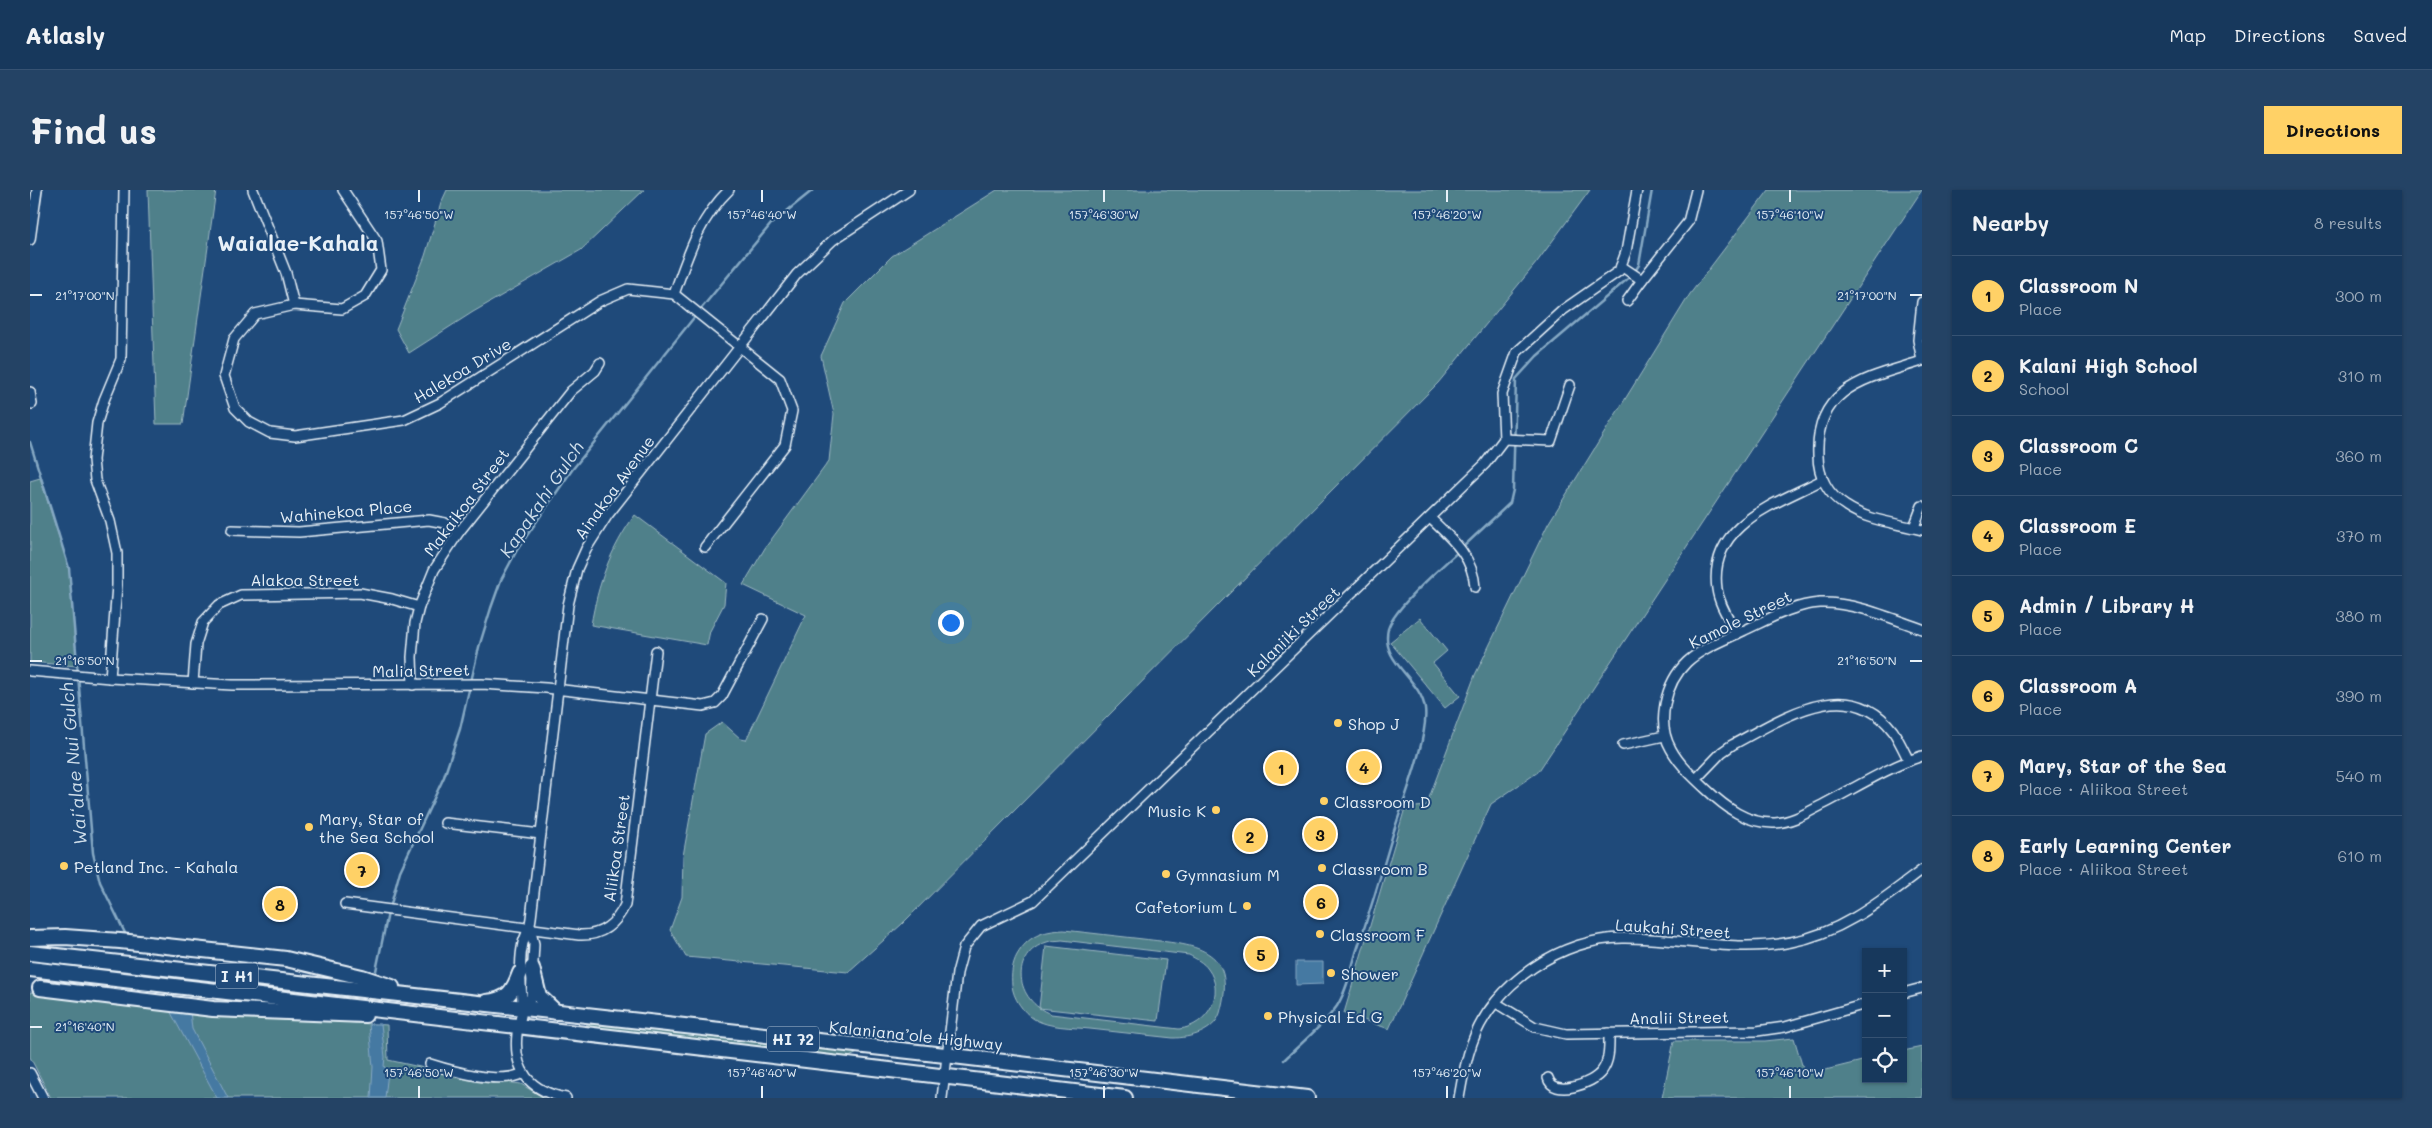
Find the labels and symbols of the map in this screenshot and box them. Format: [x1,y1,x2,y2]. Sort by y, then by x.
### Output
text: 157°46'50"W [384,206,454,222]
text: 157°46'40"W [727,206,797,222]
text: 157°46'30"W [1069,206,1139,222]
text: 157°46'20"W [1412,206,1482,222]
text: 157°46'10"W [1756,206,1824,222]
district label: Waialae-Kahala [217,229,379,256]
text: 21°17'00"N [55,287,115,303]
text: 21°17'00"N [1837,287,1897,303]
street label: Halekoa Drive [409,333,515,407]
street label: Ainakoa Avenue [569,431,659,543]
water label: Kapakahi Gulch [493,436,589,562]
street label: Makaikoa Street [418,444,514,560]
street label: Wahinekoa Place [279,495,413,527]
street label: Alakoa Street [250,569,360,590]
street label: Kalaniiki Street [1242,581,1344,681]
street label: Kamole Street [1685,585,1795,653]
your location [938,610,964,636]
text: 21°16'50"N [55,652,115,668]
text: 21°16'50"N [1837,652,1897,668]
street label: Malia Street [372,659,470,681]
water label: Waiʻalae Nui Gulch [54,681,92,847]
place label: Shop J [1348,713,1400,734]
marker: Shop J [1332,717,1344,729]
pin: 4 [1348,748,1380,786]
pin: 1 [1265,749,1297,787]
place label: Classroom D [1334,791,1431,812]
street label: Aliikoa Street [598,793,634,903]
marker: Classroom D [1318,795,1330,807]
place label: Music K [1148,800,1206,821]
marker: Music K [1210,804,1222,816]
place label: Mary, Star of the Sea School [319,808,435,847]
pin: 3 [1304,815,1336,853]
pin: 2 [1234,817,1266,855]
marker: Mary, Star of the Sea School [303,821,315,833]
pin: 7 [346,851,378,889]
place label: Petland Inc. - Kahala [74,856,239,877]
place label: Classroom B [1332,858,1428,879]
marker: Petland Inc. - Kahala [58,860,70,872]
marker: Classroom B [1316,862,1328,874]
place label: Gymnasium M [1176,864,1280,885]
marker: Gymnasium M [1160,868,1172,880]
pin: 6 [1305,883,1337,921]
pin: 8 [264,885,296,923]
place label: Cafetorium L [1135,896,1238,917]
marker: Cafetorium L [1241,900,1253,912]
street label: Laukahi Street [1615,913,1731,943]
place label: Classroom F [1330,924,1425,945]
marker: Classroom F [1314,928,1326,940]
pin: 5 [1245,935,1277,973]
place label: Shower [1341,963,1399,984]
road number: I H1 [216,964,258,988]
marker: Shower [1325,967,1337,979]
place label: Physical Ed G [1278,1006,1383,1027]
street label: Analii Street [1629,1006,1729,1028]
marker: Physical Ed G [1262,1010,1274,1022]
street label: Kalaniana’ole Highway [828,1015,1004,1055]
text: 21°16'40"N [55,1018,115,1034]
road number: HI 72 [767,1026,819,1052]
text: 157°46'50"W [384,1064,454,1080]
text: 157°46'40"W [727,1064,797,1080]
text: 157°46'30"W [1069,1064,1139,1080]
text: 157°46'20"W [1412,1064,1482,1080]
text: 157°46'10"W [1756,1064,1824,1080]

